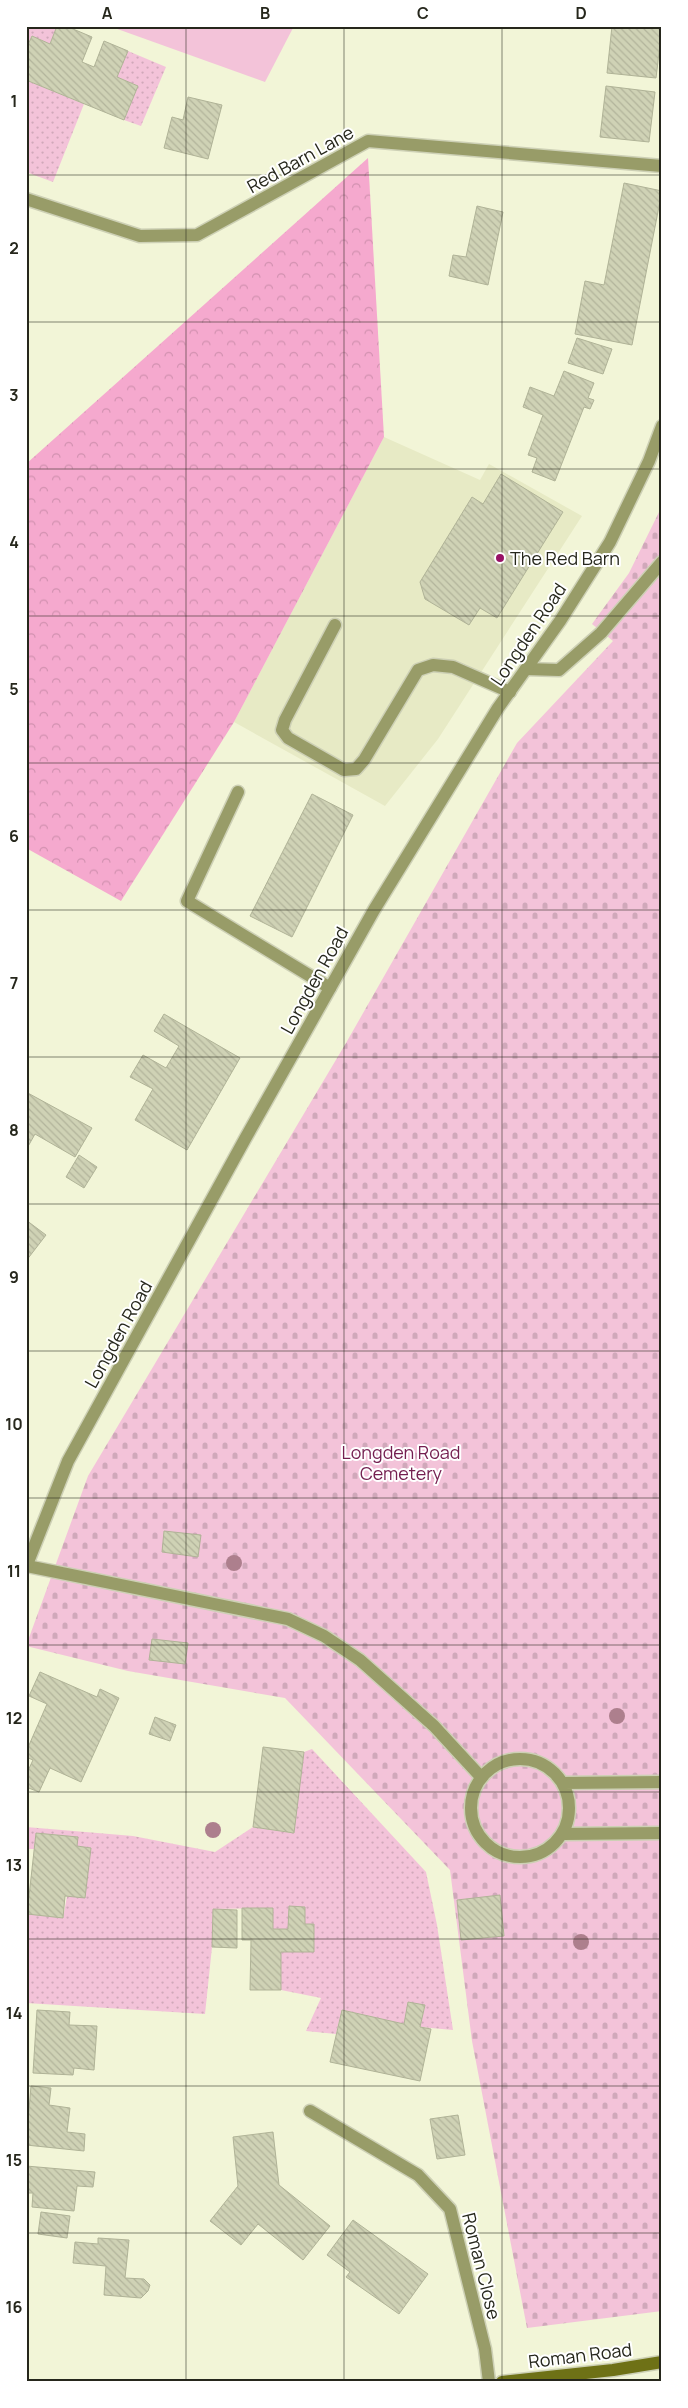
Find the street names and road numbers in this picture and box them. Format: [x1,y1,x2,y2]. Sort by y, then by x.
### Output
street label: Red Barn Lane [242,120,358,198]
street label: Longden Road [485,578,571,690]
street label: Longden Road [275,922,353,1038]
street label: Longden Road [79,1276,157,1392]
street label: Roman Close [457,2210,507,2322]
street label: Roman Road [527,2337,633,2373]

